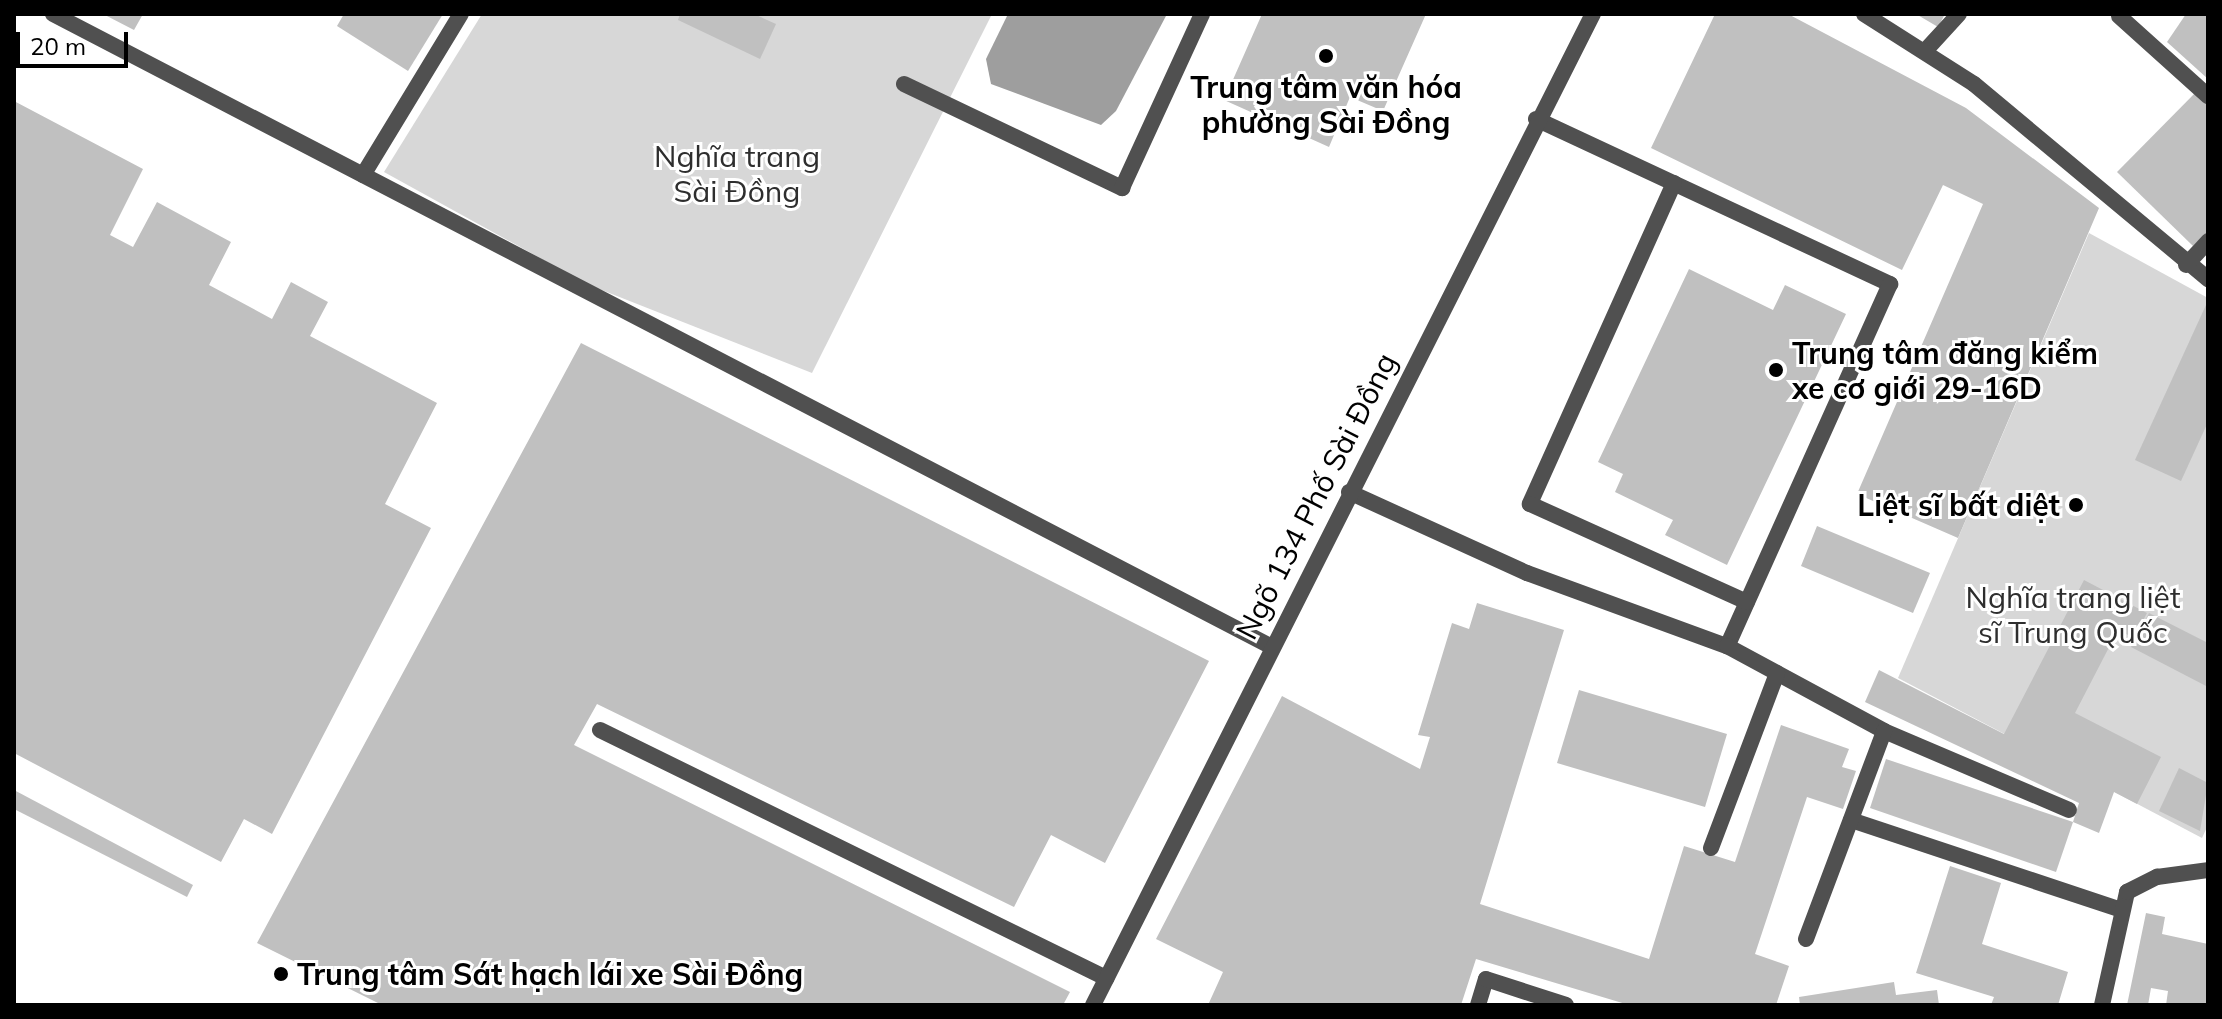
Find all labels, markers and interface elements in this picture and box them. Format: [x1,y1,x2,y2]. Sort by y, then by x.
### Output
scale bar [20,16,132,66]
text: 20 m [30,31,86,61]
marker: Trung tâm văn hóa phường Sài Đồng [1317,47,1335,65]
place label: Trung tâm văn hóa phường Sài Đồng [1190,69,1462,140]
park label: Nghĩa trang Sài Đồng [654,138,820,208]
place label: Trung tâm đăng kiểm xe cơ giới 29-16D [1792,335,2098,406]
street label: Ngõ 134 Phố Sài Đồng [1228,347,1404,645]
marker: Trung tâm đăng kiểm xe cơ giới 29-16D [1767,361,1785,379]
place label: Liệt sĩ bất diệt [1857,487,2060,523]
marker: Liệt sĩ bất diệt [2067,496,2085,514]
park label: Nghĩa trang liệt sĩ Trung Quốc [1966,579,2180,650]
place label: Trung tâm Sát hạch lái xe Sài Đồng [297,956,803,992]
marker: Trung tâm Sát hạch lái xe Sài Đồng [272,965,290,983]

